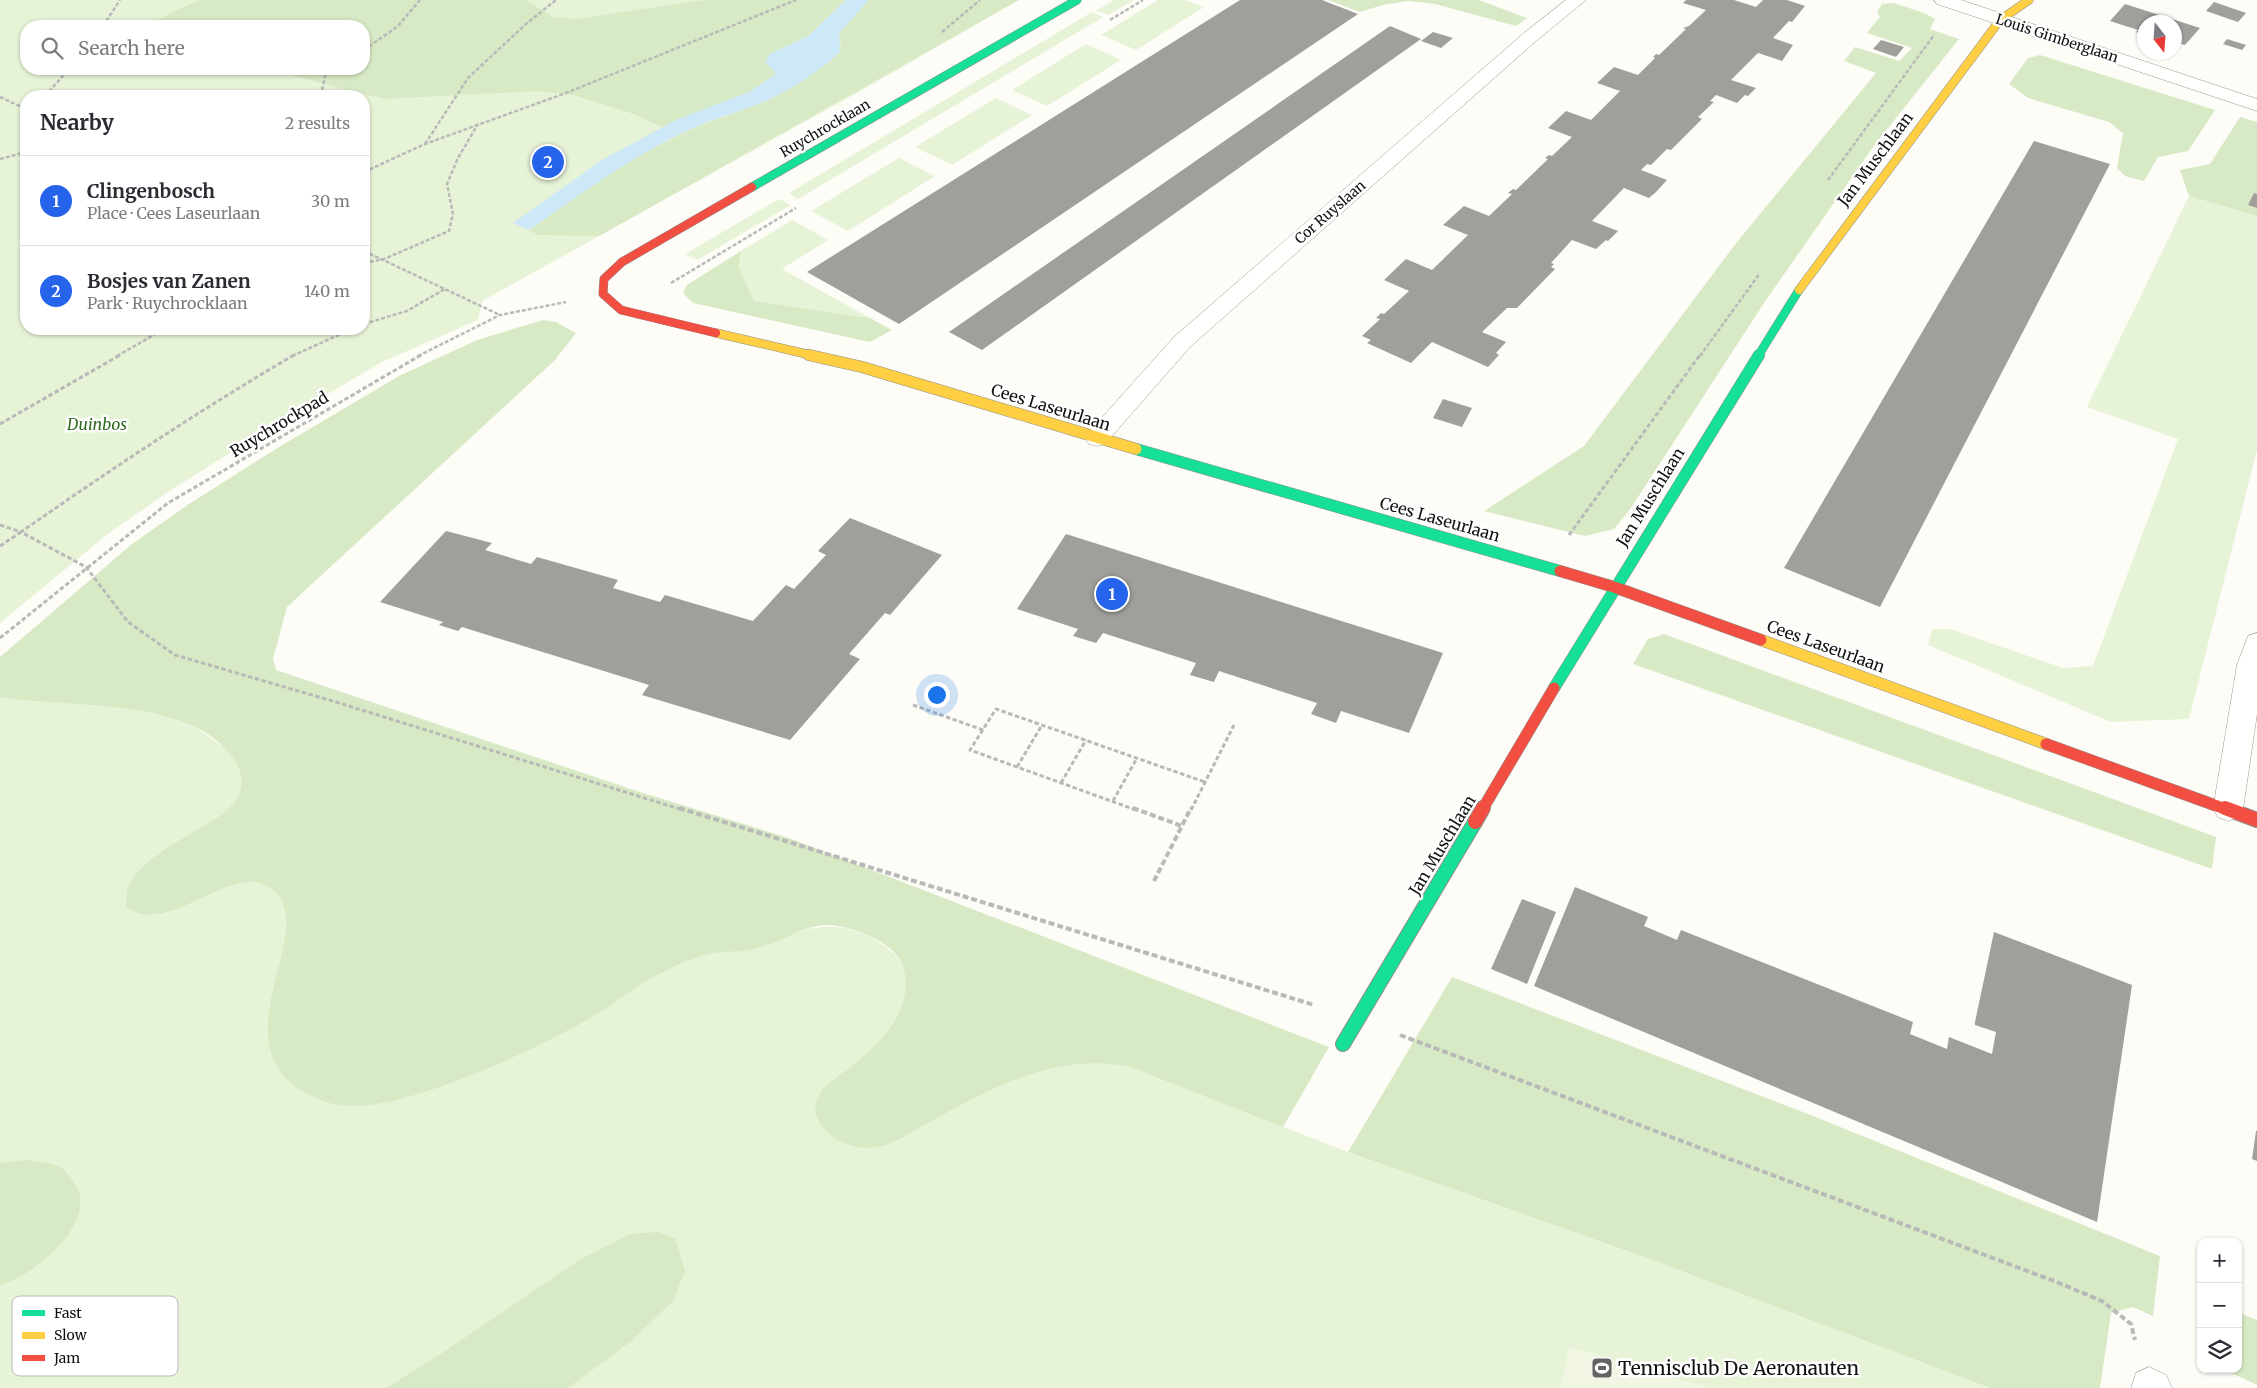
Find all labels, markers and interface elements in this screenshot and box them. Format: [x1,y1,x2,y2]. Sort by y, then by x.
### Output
street label: Louis Gimberglaan [1993,10,2121,66]
north arrow [2137,15,2182,60]
search box [20,20,370,75]
icon: search [38,34,66,62]
text: Search here [78,36,185,60]
street label: Ruychrocklaan [777,95,873,161]
street label: Jan Muschlaan [1832,108,1917,211]
text: Nearby [40,109,114,136]
text: 2 results [285,113,350,133]
pin: 2 [532,143,564,181]
street label: Cor Ruyslaan [1291,176,1369,248]
text: Clingenbosch [87,179,215,203]
text: 1 [52,191,60,211]
text: 30 m [311,191,350,211]
text: Place · Cees Laseurlaan [87,203,260,223]
text: Bosjes van Zanen [87,269,251,293]
text: 2 [51,281,61,301]
text: 140 m [304,281,350,301]
text: Park · Ruychrocklaan [87,293,248,313]
street label: Cees Laseurlaan [989,379,1114,435]
street label: Ruychrockpad [226,387,332,461]
park label: Duinbos [66,414,127,434]
street label: Jan Muschlaan [1611,443,1689,551]
street label: Cees Laseurlaan [1378,492,1503,546]
pin: 1 [1096,575,1128,613]
street label: Cees Laseurlaan [1764,615,1888,677]
your location [924,682,950,708]
street label: Jan Muschlaan [1404,791,1480,899]
map controls [2197,1238,2242,1373]
button: + [2197,1238,2242,1283]
button: − [2197,1283,2242,1328]
legend [12,1296,178,1376]
text: Fast [54,1304,82,1322]
text: Slow [54,1326,87,1344]
button: layers [2197,1328,2242,1373]
text: Jam [53,1349,80,1367]
sports icon: Tennisclub De Aeronauten [1590,1356,1614,1380]
place label: Tennisclub De Aeronauten [1618,1356,1859,1380]

